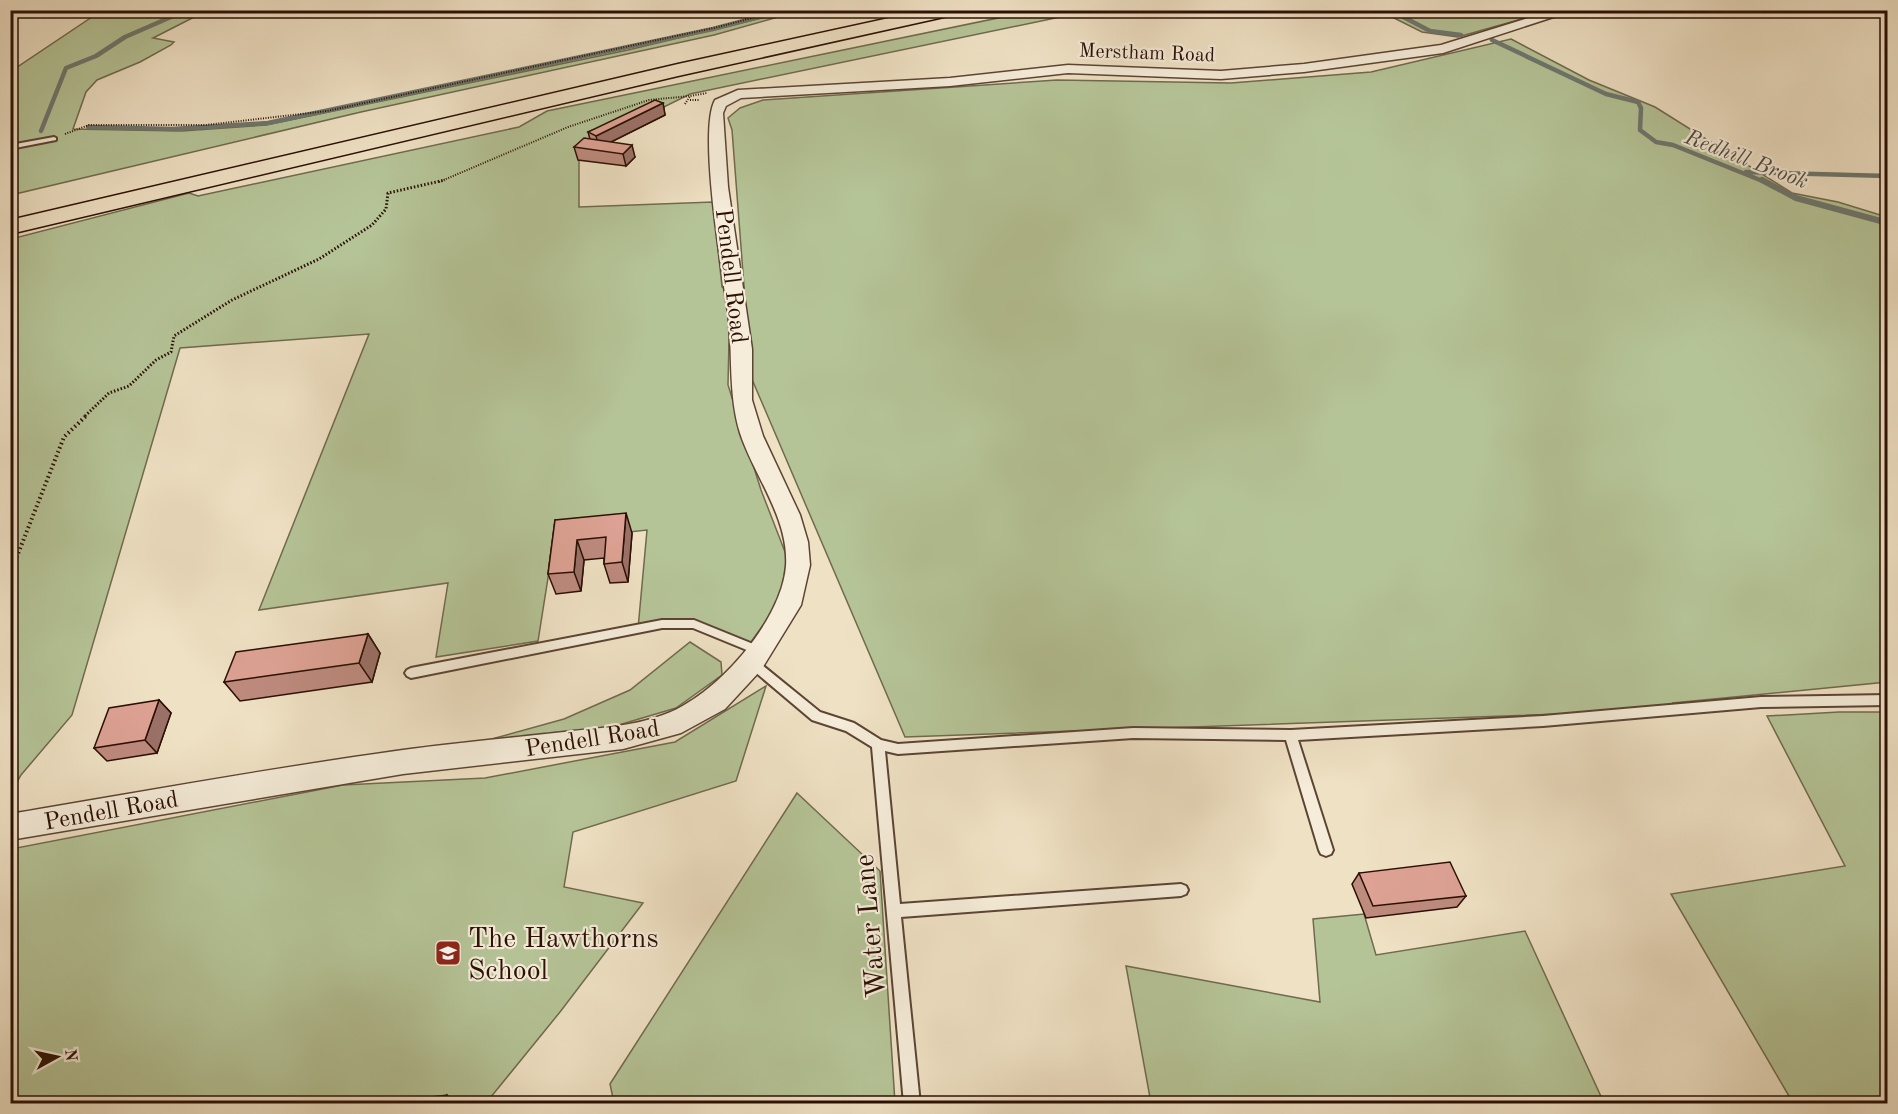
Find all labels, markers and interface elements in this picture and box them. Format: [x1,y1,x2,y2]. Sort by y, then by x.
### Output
street label: Merstham Road [1078,42,1216,66]
water label: Redhill Brook [1681,126,1811,193]
street label: Pendell Road [710,207,750,345]
street label: Pendell Road [523,718,661,762]
street label: Pendell Road [42,788,180,836]
street label: Water Lane [852,853,892,999]
place label: The Hawthorns School [468,926,659,986]
school or university icon: The Hawthorns School [433,938,463,968]
north arrow [27,1027,87,1087]
text: N [61,1048,79,1063]

